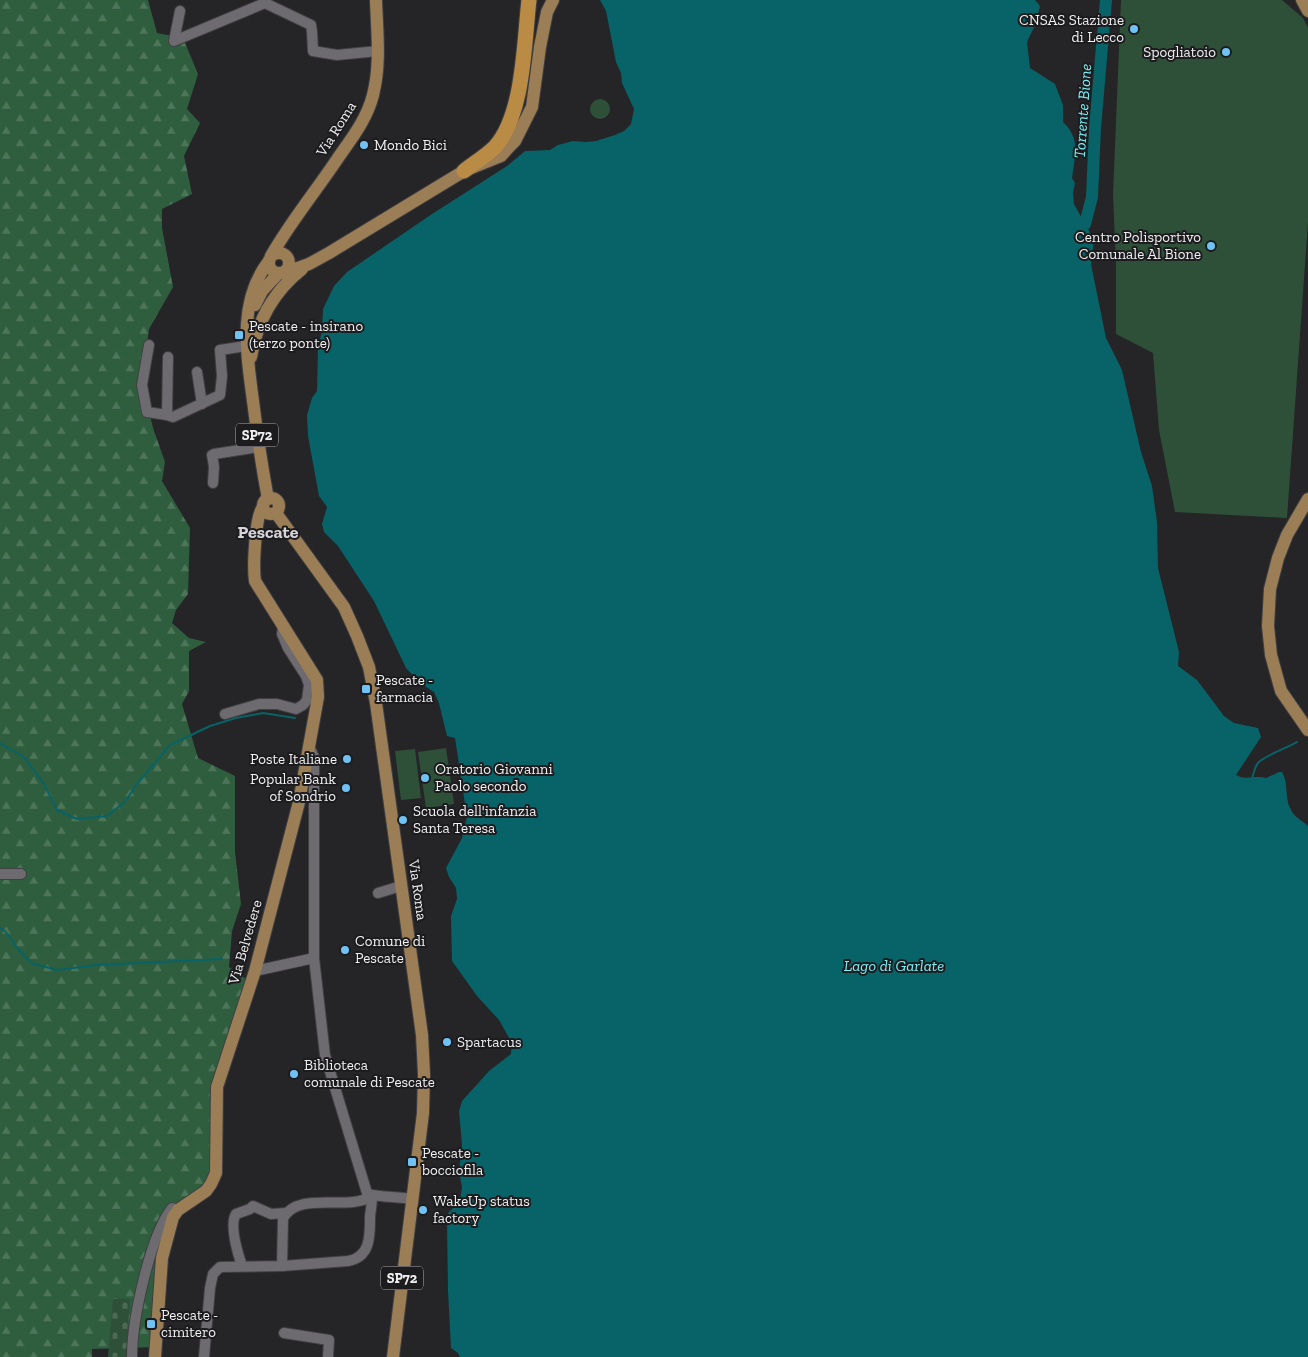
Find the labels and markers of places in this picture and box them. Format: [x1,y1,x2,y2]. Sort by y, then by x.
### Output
place label: CNSAS Stazione di Lecco [1019,11,1124,46]
marker: CNSAS Stazione di Lecco [1128,23,1140,35]
place label: Spogliatoio [1143,43,1216,61]
marker: Spogliatoio [1220,46,1232,58]
place label: Mondo Bici [374,136,447,154]
marker: Mondo Bici [358,139,370,151]
place label: Centro Polisportivo Comunale Al Bione [1075,228,1201,263]
marker: Centro Polisportivo Comunale Al Bione [1205,240,1217,252]
place label: Pescate - insirano (terzo ponte) [249,317,363,352]
marker: Pescate - insirano (terzo ponte) [233,329,245,341]
place label: Pescate - farmacia [376,671,433,706]
marker: Pescate - farmacia [360,683,372,695]
place label: Poste Italiane [250,750,337,768]
marker: Poste Italiane [341,753,353,765]
place label: Oratorio Giovanni Paolo secondo [435,760,553,795]
place label: Popular Bank of Sondrio [250,770,336,805]
marker: Oratorio Giovanni Paolo secondo [419,772,431,784]
marker: Popular Bank of Sondrio [340,782,352,794]
place label: Scuola dell'infanzia Santa Teresa [413,802,537,837]
marker: Scuola dell'infanzia Santa Teresa [397,814,409,826]
place label: Comune di Pescate [355,932,425,967]
marker: Comune di Pescate [339,944,351,956]
place label: Spartacus [457,1033,522,1051]
marker: Spartacus [441,1036,453,1048]
place label: Biblioteca comunale di Pescate [304,1056,435,1091]
marker: Biblioteca comunale di Pescate [288,1068,300,1080]
place label: Pescate - bocciofila [421,1144,483,1179]
marker: Pescate - bocciofila [406,1156,418,1168]
place label: WakeUp status factory [433,1192,530,1227]
marker: WakeUp status factory [417,1204,429,1216]
place label: Pescate - cimitero [161,1306,218,1341]
marker: Pescate - cimitero [145,1318,157,1330]

